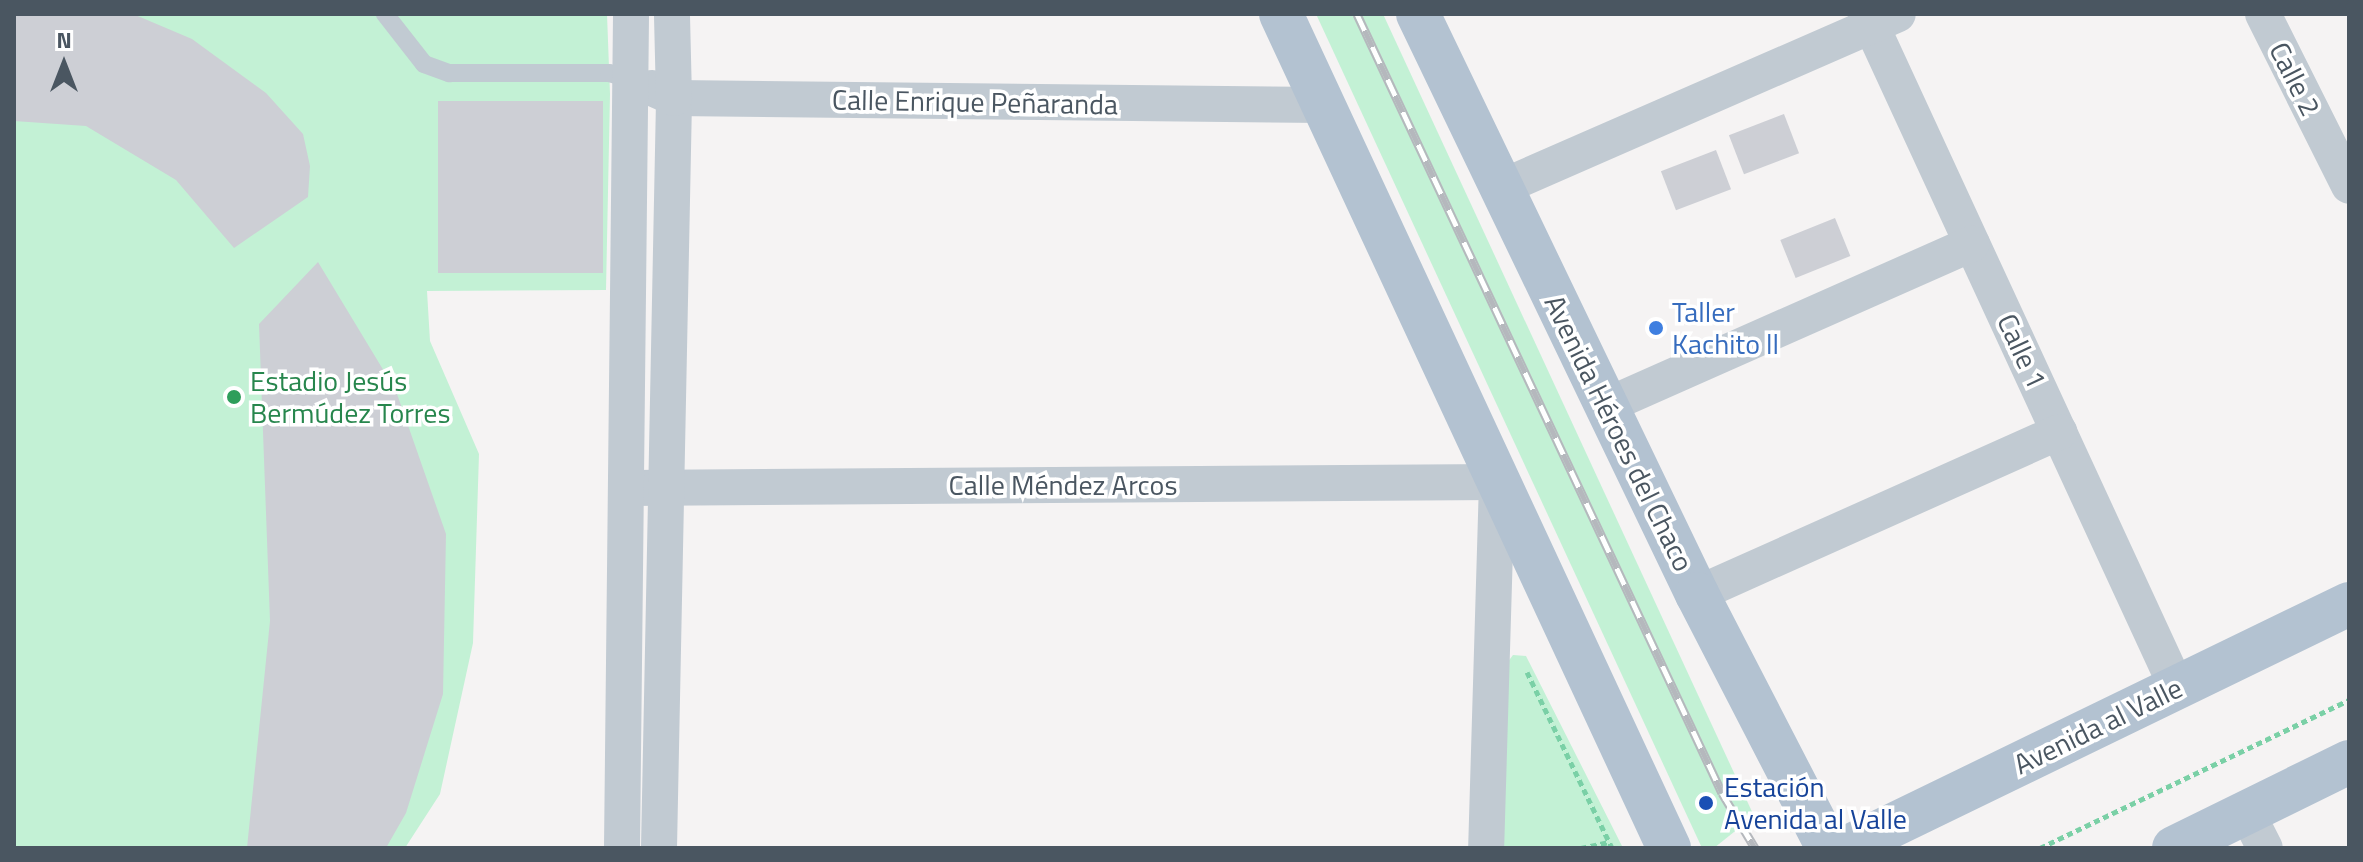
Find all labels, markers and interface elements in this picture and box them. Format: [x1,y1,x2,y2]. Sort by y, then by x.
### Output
text: N [56,23,72,57]
north arrow [24,24,104,104]
street label: Calle 2 [2262,37,2328,121]
street label: Calle Enrique Peñaranda [832,83,1118,121]
street label: Avenida Héroes del Chaco [1538,290,1700,576]
place label: Taller Kachito ll [1672,295,1779,361]
street label: Calle 1 [1990,308,2054,394]
marker: Taller Kachito ll [1647,319,1665,337]
place label: Estadio Jesús Bermúdez Torres [250,364,450,430]
marker: Estadio Jesús Bermúdez Torres [225,388,243,406]
street label: Calle Méndez Arcos [949,468,1177,502]
street label: Avenida al Valle [2008,671,2188,781]
place label: Estación Avenida al Valle [1724,770,1907,836]
marker: Estación Avenida al Valle [1695,792,1717,814]

